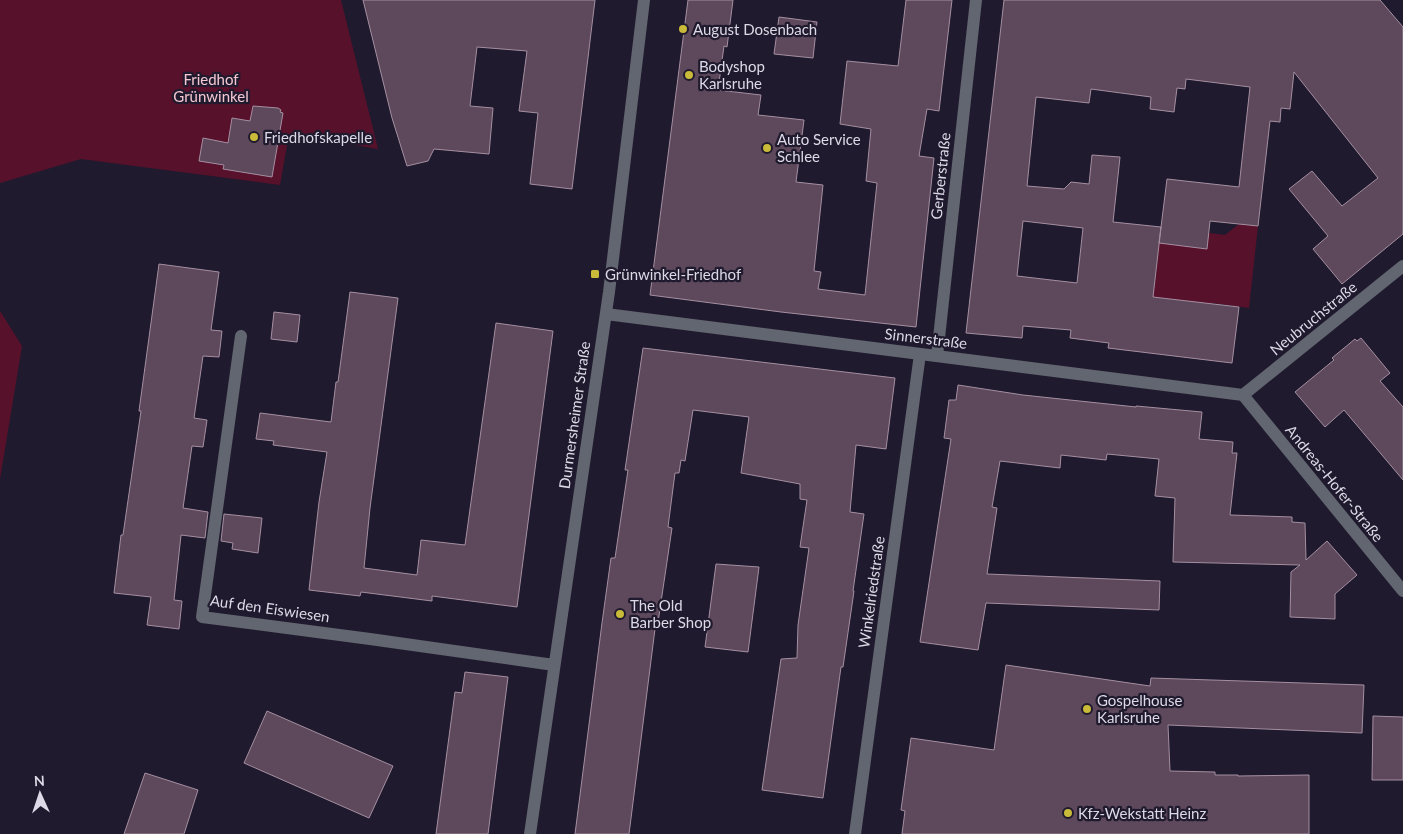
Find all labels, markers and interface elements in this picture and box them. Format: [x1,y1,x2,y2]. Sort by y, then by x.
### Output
place label: August Dosenbach [693,20,817,38]
marker: August Dosenbach [677,23,689,35]
place label: Bodyshop Karlsruhe [699,57,765,92]
marker: Bodyshop Karlsruhe [683,69,695,81]
park label: Friedhof Grünwinkel [173,70,249,105]
place label: Friedhofskapelle [264,128,372,146]
place label: Auto Service Schlee [777,130,861,165]
marker: Friedhofskapelle [248,131,260,143]
street label: Gerberstraße [926,132,954,220]
marker: Auto Service Schlee [761,142,773,154]
place label: Grünwinkel-Friedhof [605,265,742,283]
marker: Grünwinkel-Friedhof [589,268,601,280]
street label: Neubruchstraße [1266,277,1360,359]
street label: Sinnerstraße [884,324,968,352]
street label: Durmersheimer Straße [555,340,593,490]
street label: Andreas-Hofer-Straße [1282,421,1388,545]
street label: Winkelriedstraße [854,535,888,649]
street label: Auf den Eiswiesen [209,591,331,625]
place label: The Old Barber Shop [630,596,711,631]
marker: The Old Barber Shop [614,608,626,620]
place label: Gospelhouse Karlsruhe [1097,691,1182,726]
marker: Gospelhouse Karlsruhe [1081,703,1093,715]
north arrow [15,769,65,819]
text: N [33,772,45,789]
place label: Kfz-Wekstatt Heinz [1078,804,1206,822]
marker: Kfz-Wekstatt Heinz [1062,807,1074,819]

